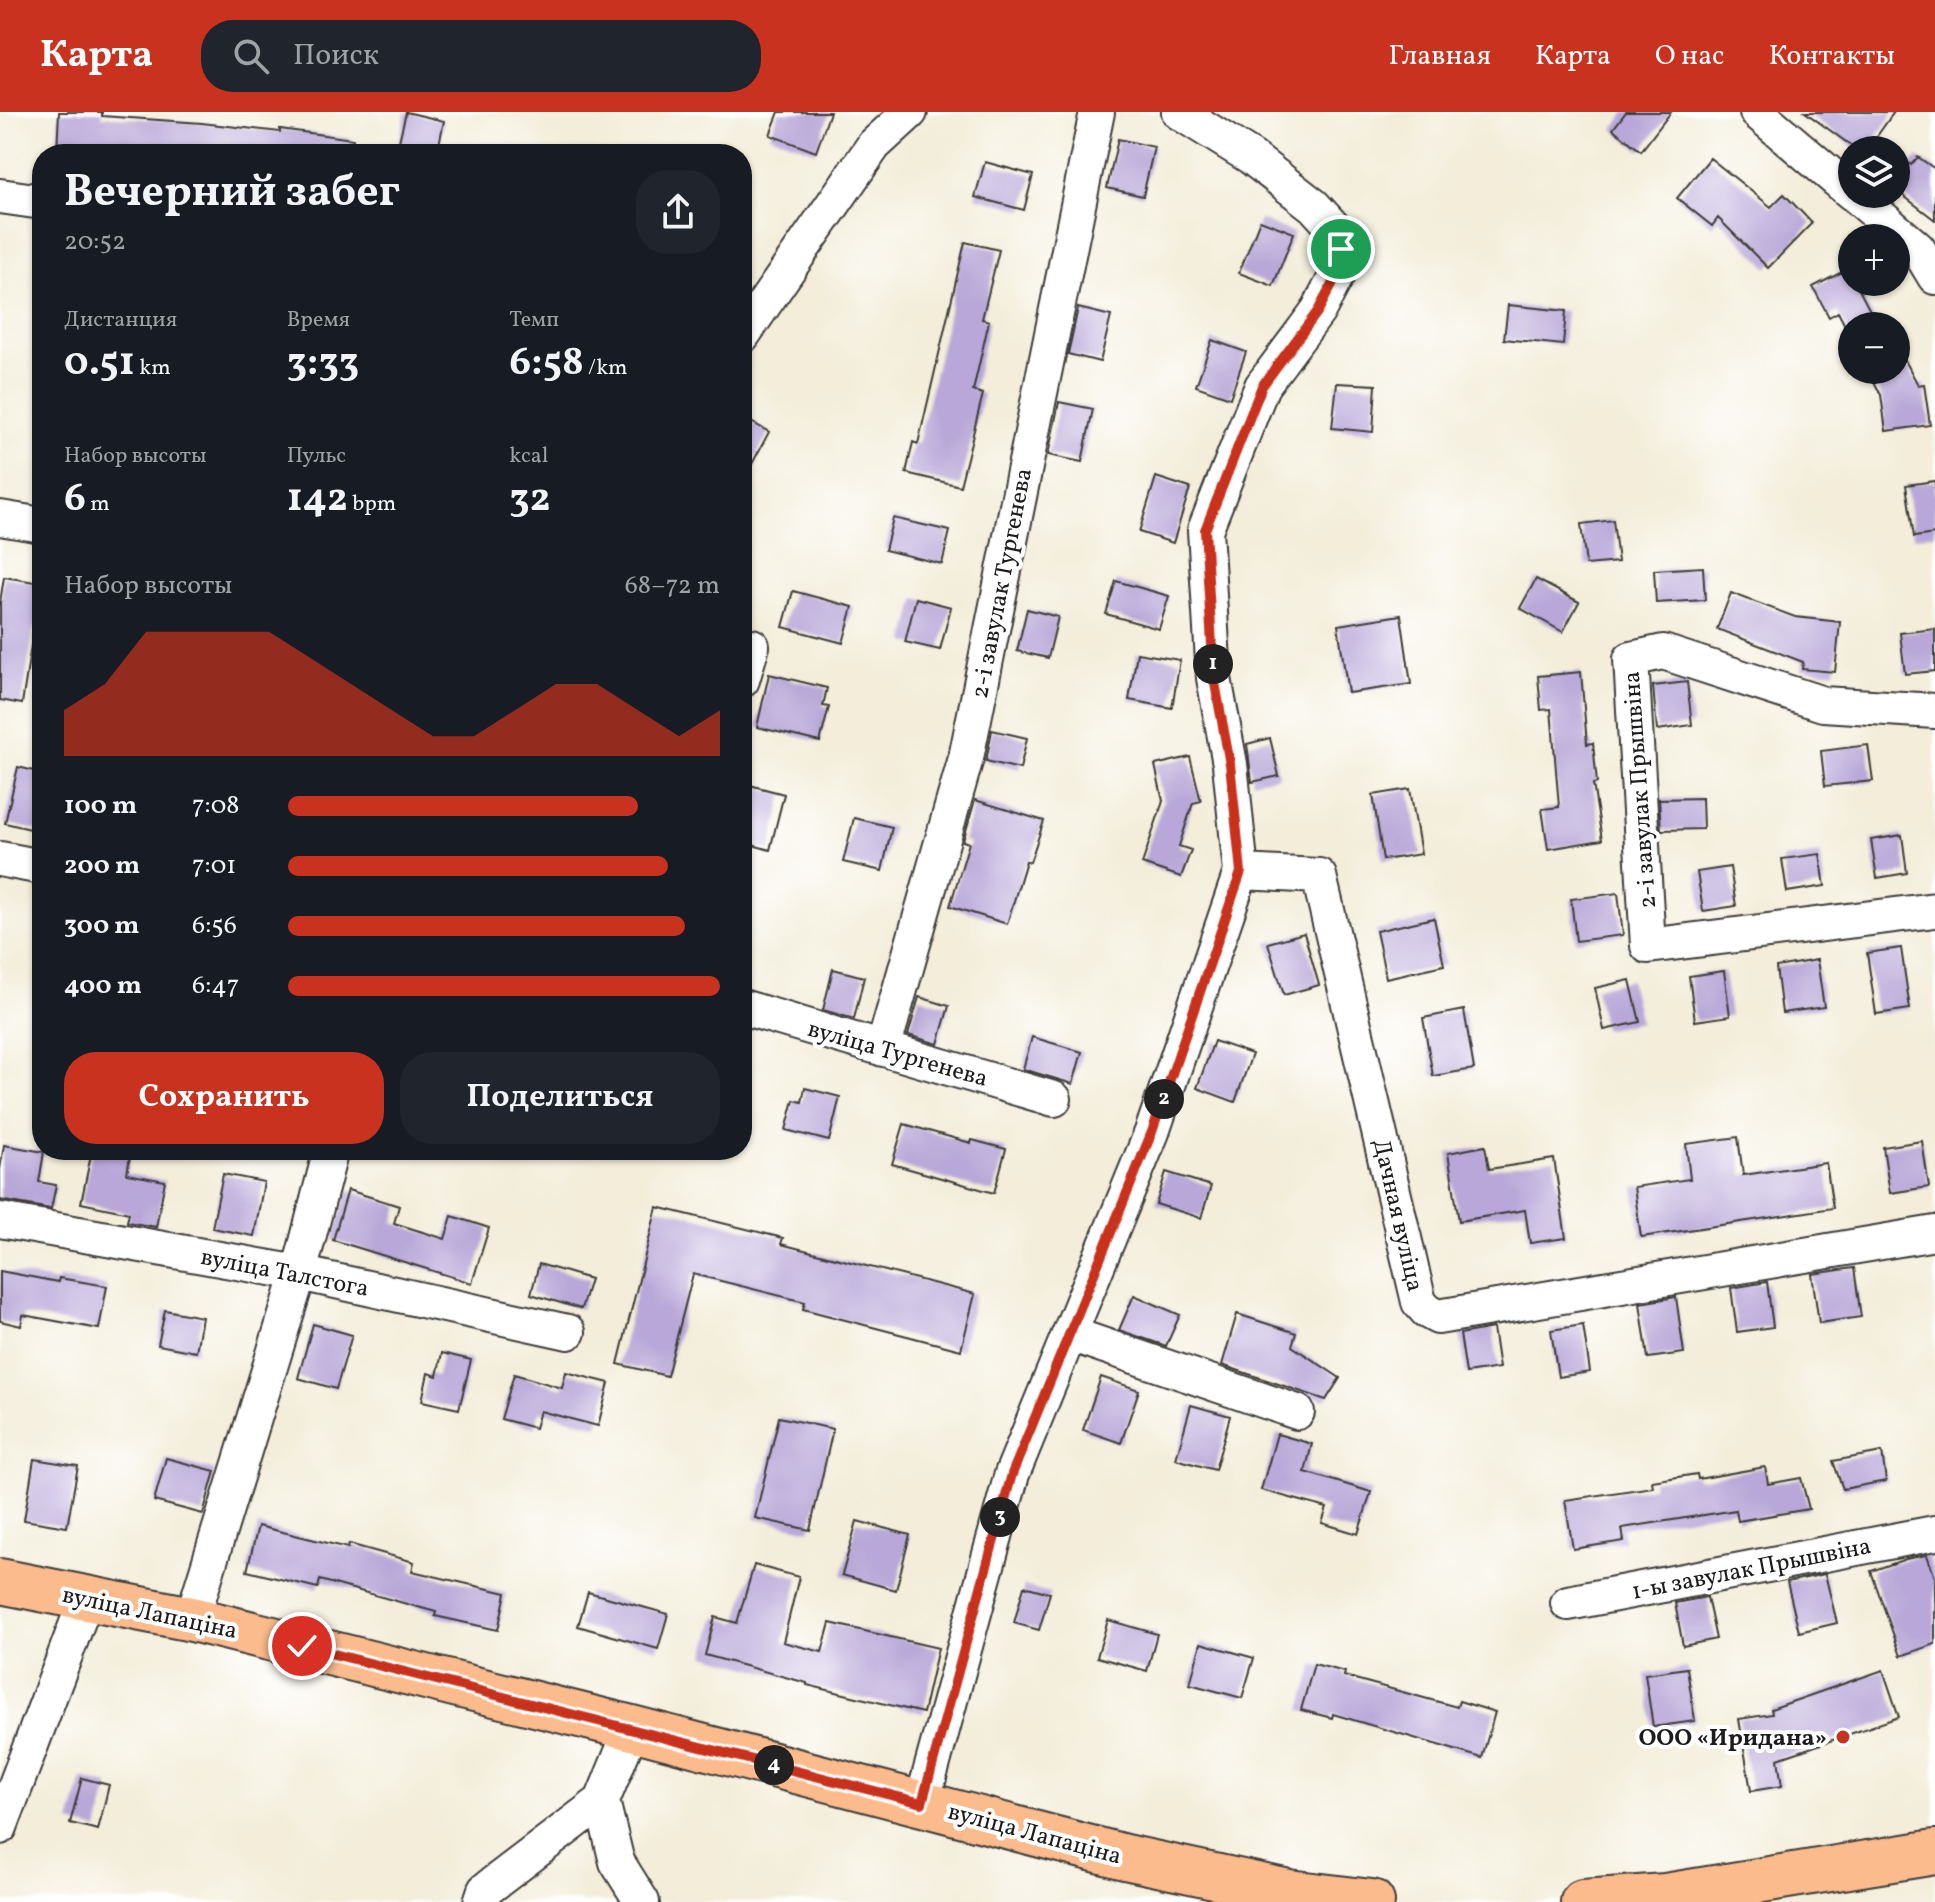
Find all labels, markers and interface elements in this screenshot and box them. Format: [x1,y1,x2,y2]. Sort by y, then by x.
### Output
search box [201,20,761,92]
text: Карта [40,30,153,83]
icon: search [229,34,273,78]
text: Поиск [293,35,379,77]
text: Главная [1389,37,1491,76]
text: Карта [1535,37,1611,76]
text: О нас [1655,37,1725,76]
text: Контакты [1769,37,1895,76]
map controls [1838,136,1910,384]
button: layers [1838,136,1910,208]
text: Вечерний забег [64,163,400,224]
button: share [636,170,720,254]
pin [1307,215,1375,283]
text: 20:52 [64,224,126,260]
button: + [1838,224,1910,296]
icon: arrive [1319,227,1363,271]
text: Дистанция [64,305,177,336]
text: Время [287,305,350,336]
text: Темп [509,305,559,336]
button: − [1838,312,1910,384]
text: 0.51 [64,336,135,392]
text: 3:33 [287,336,359,392]
text: 6:58 [509,336,584,392]
text: km [135,353,171,384]
text: /km [584,353,628,384]
text: Набор высоты [64,441,207,472]
text: Пульс [287,441,346,472]
text: kcal [509,441,548,472]
street label: 2-і завулак Тургенева [964,465,1042,701]
text: 6 [64,472,86,528]
text: 142 [287,472,348,528]
text: 32 [509,472,551,528]
text: m [86,489,110,520]
text: bpm [348,489,396,520]
text: Набор высоты [64,568,232,604]
text: 68–72 m [625,568,720,604]
pin: 1 [1193,644,1233,684]
text: 1 [1209,648,1217,679]
street label: 2-і завулак Прышвіна [1616,670,1666,910]
text: 100 m [64,788,137,824]
text: 7:08 [192,788,240,824]
text: 200 m [64,848,140,884]
text: 7:01 [192,848,236,884]
text: 300 m [64,908,140,944]
text: 6:56 [192,908,237,944]
text: 400 m [64,968,142,1004]
text: 6:47 [192,968,239,1004]
street label: вуліца Тургенева [803,1013,992,1097]
button: Сохранить [64,1052,384,1144]
button: Поделиться [400,1052,720,1144]
pin: 2 [1144,1079,1184,1119]
text: 2 [1158,1083,1170,1114]
street label: Дачная вуліца [1363,1136,1431,1295]
street label: вуліца Талстога [198,1241,372,1307]
pin: 3 [980,1497,1020,1537]
text: 3 [994,1501,1006,1532]
street label: 1-ы завулак Прышвіна [1629,1530,1874,1610]
street label: вуліца Лапаціна [59,1579,240,1649]
pin [268,1612,336,1680]
icon: check [280,1624,324,1668]
place label: ООО «Иридана» [1638,1722,1827,1756]
marker: ООО «Иридана» [1834,1728,1852,1746]
pin: 4 [754,1745,794,1785]
text: 4 [767,1749,781,1780]
street label: вуліца Лапаціна [944,1795,1125,1874]

